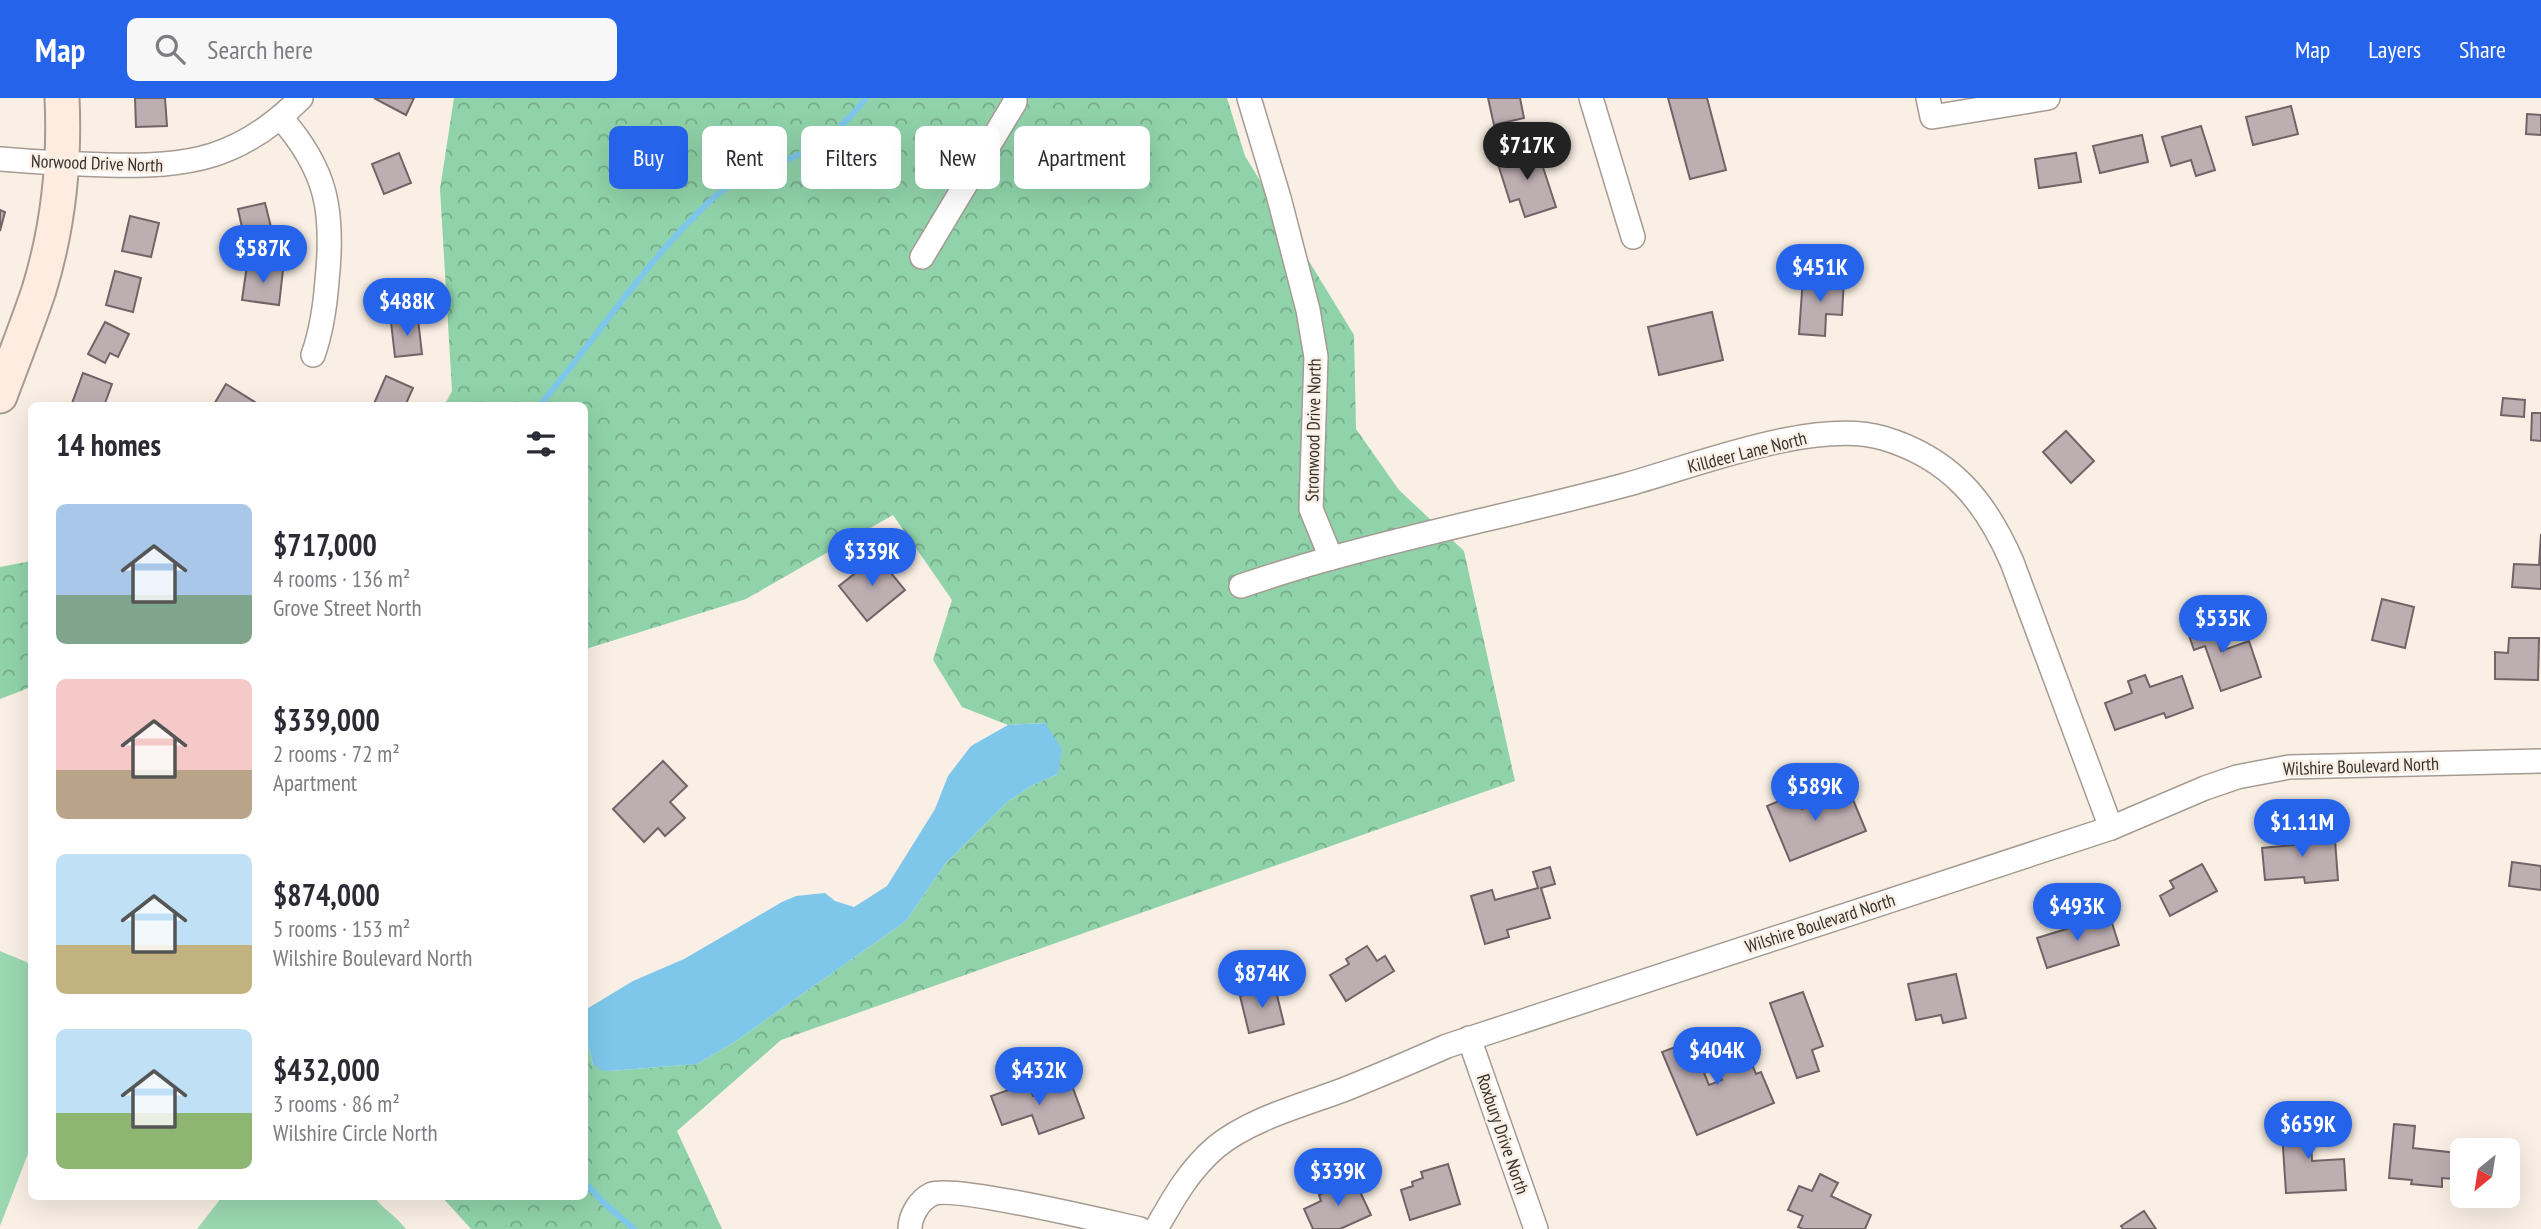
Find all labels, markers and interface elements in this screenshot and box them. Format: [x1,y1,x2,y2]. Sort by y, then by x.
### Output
search box [127,18,617,81]
text: Map [35,28,85,71]
icon: search [151,30,189,68]
text: Search here [207,33,313,66]
text: Map [2295,34,2330,65]
text: Layers [2368,34,2421,65]
text: Share [2459,34,2506,65]
pin: $717K [1478,122,1576,182]
chip: Buy [609,126,688,189]
chip: Rent [702,126,787,189]
chip: Filters [801,126,901,189]
chip: New [915,126,1000,189]
chip: Apartment [1014,126,1150,189]
text: $717K [1499,130,1555,159]
street label: Norwood Drive North [31,149,163,177]
pin: $587K [214,226,312,285]
text: $587K [235,233,291,262]
pin: $451K [1771,244,1869,304]
text: $451K [1792,252,1848,281]
pin: $488K [358,278,456,338]
text: $488K [379,286,435,315]
street label: Stronwood Drive North [1300,358,1326,502]
text: 14 homes [56,425,161,464]
icon: filters [522,425,560,463]
street label: Killdeer Lane North [1685,426,1809,478]
text: $717,000 [273,525,377,564]
pin: $339K [823,528,921,588]
icon: home [112,532,196,616]
text: $339K [844,536,900,565]
text: 4 rooms · 136 m² [273,564,410,593]
text: Grove Street North [273,593,422,622]
pin: $535K [2174,596,2272,655]
text: $535K [2195,603,2251,632]
text: $339,000 [273,700,380,739]
icon: home [112,707,196,791]
text: 2 rooms · 72 m² [273,739,400,768]
street label: Wilshire Boulevard North [2283,752,2439,780]
pin: $589K [1766,764,1864,823]
text: Apartment [273,768,357,797]
text: $589K [1787,771,1843,800]
pin: $1.11M [2245,800,2359,859]
text: $1.11M [2270,807,2334,836]
text: $874,000 [273,875,380,914]
icon: home [112,882,196,966]
pin: $493K [2028,884,2126,943]
street label: Wilshire Boulevard North [1742,888,1898,958]
text: $493K [2049,891,2105,920]
text: 5 rooms · 153 m² [273,914,410,943]
text: Wilshire Boulevard North [273,943,472,972]
pin: $874K [1213,950,1311,1010]
text: $874K [1234,958,1290,987]
pin: $404K [1668,1028,1766,1087]
text: $404K [1689,1035,1745,1064]
pin: $432K [990,1048,1088,1107]
text: $432,000 [273,1050,380,1089]
text: $432K [1011,1055,1067,1084]
icon: home [112,1057,196,1141]
street label: Roxbury Drive North [1472,1071,1534,1197]
text: 3 rooms · 86 m² [273,1089,400,1118]
pin: $659K [2259,1102,2357,1161]
text: $659K [2280,1109,2336,1138]
text: Wilshire Circle North [273,1118,438,1147]
north arrow [2450,1138,2520,1208]
map controls [2450,1138,2520,1208]
pin: $339K [1289,1148,1387,1208]
text: $339K [1310,1156,1366,1185]

